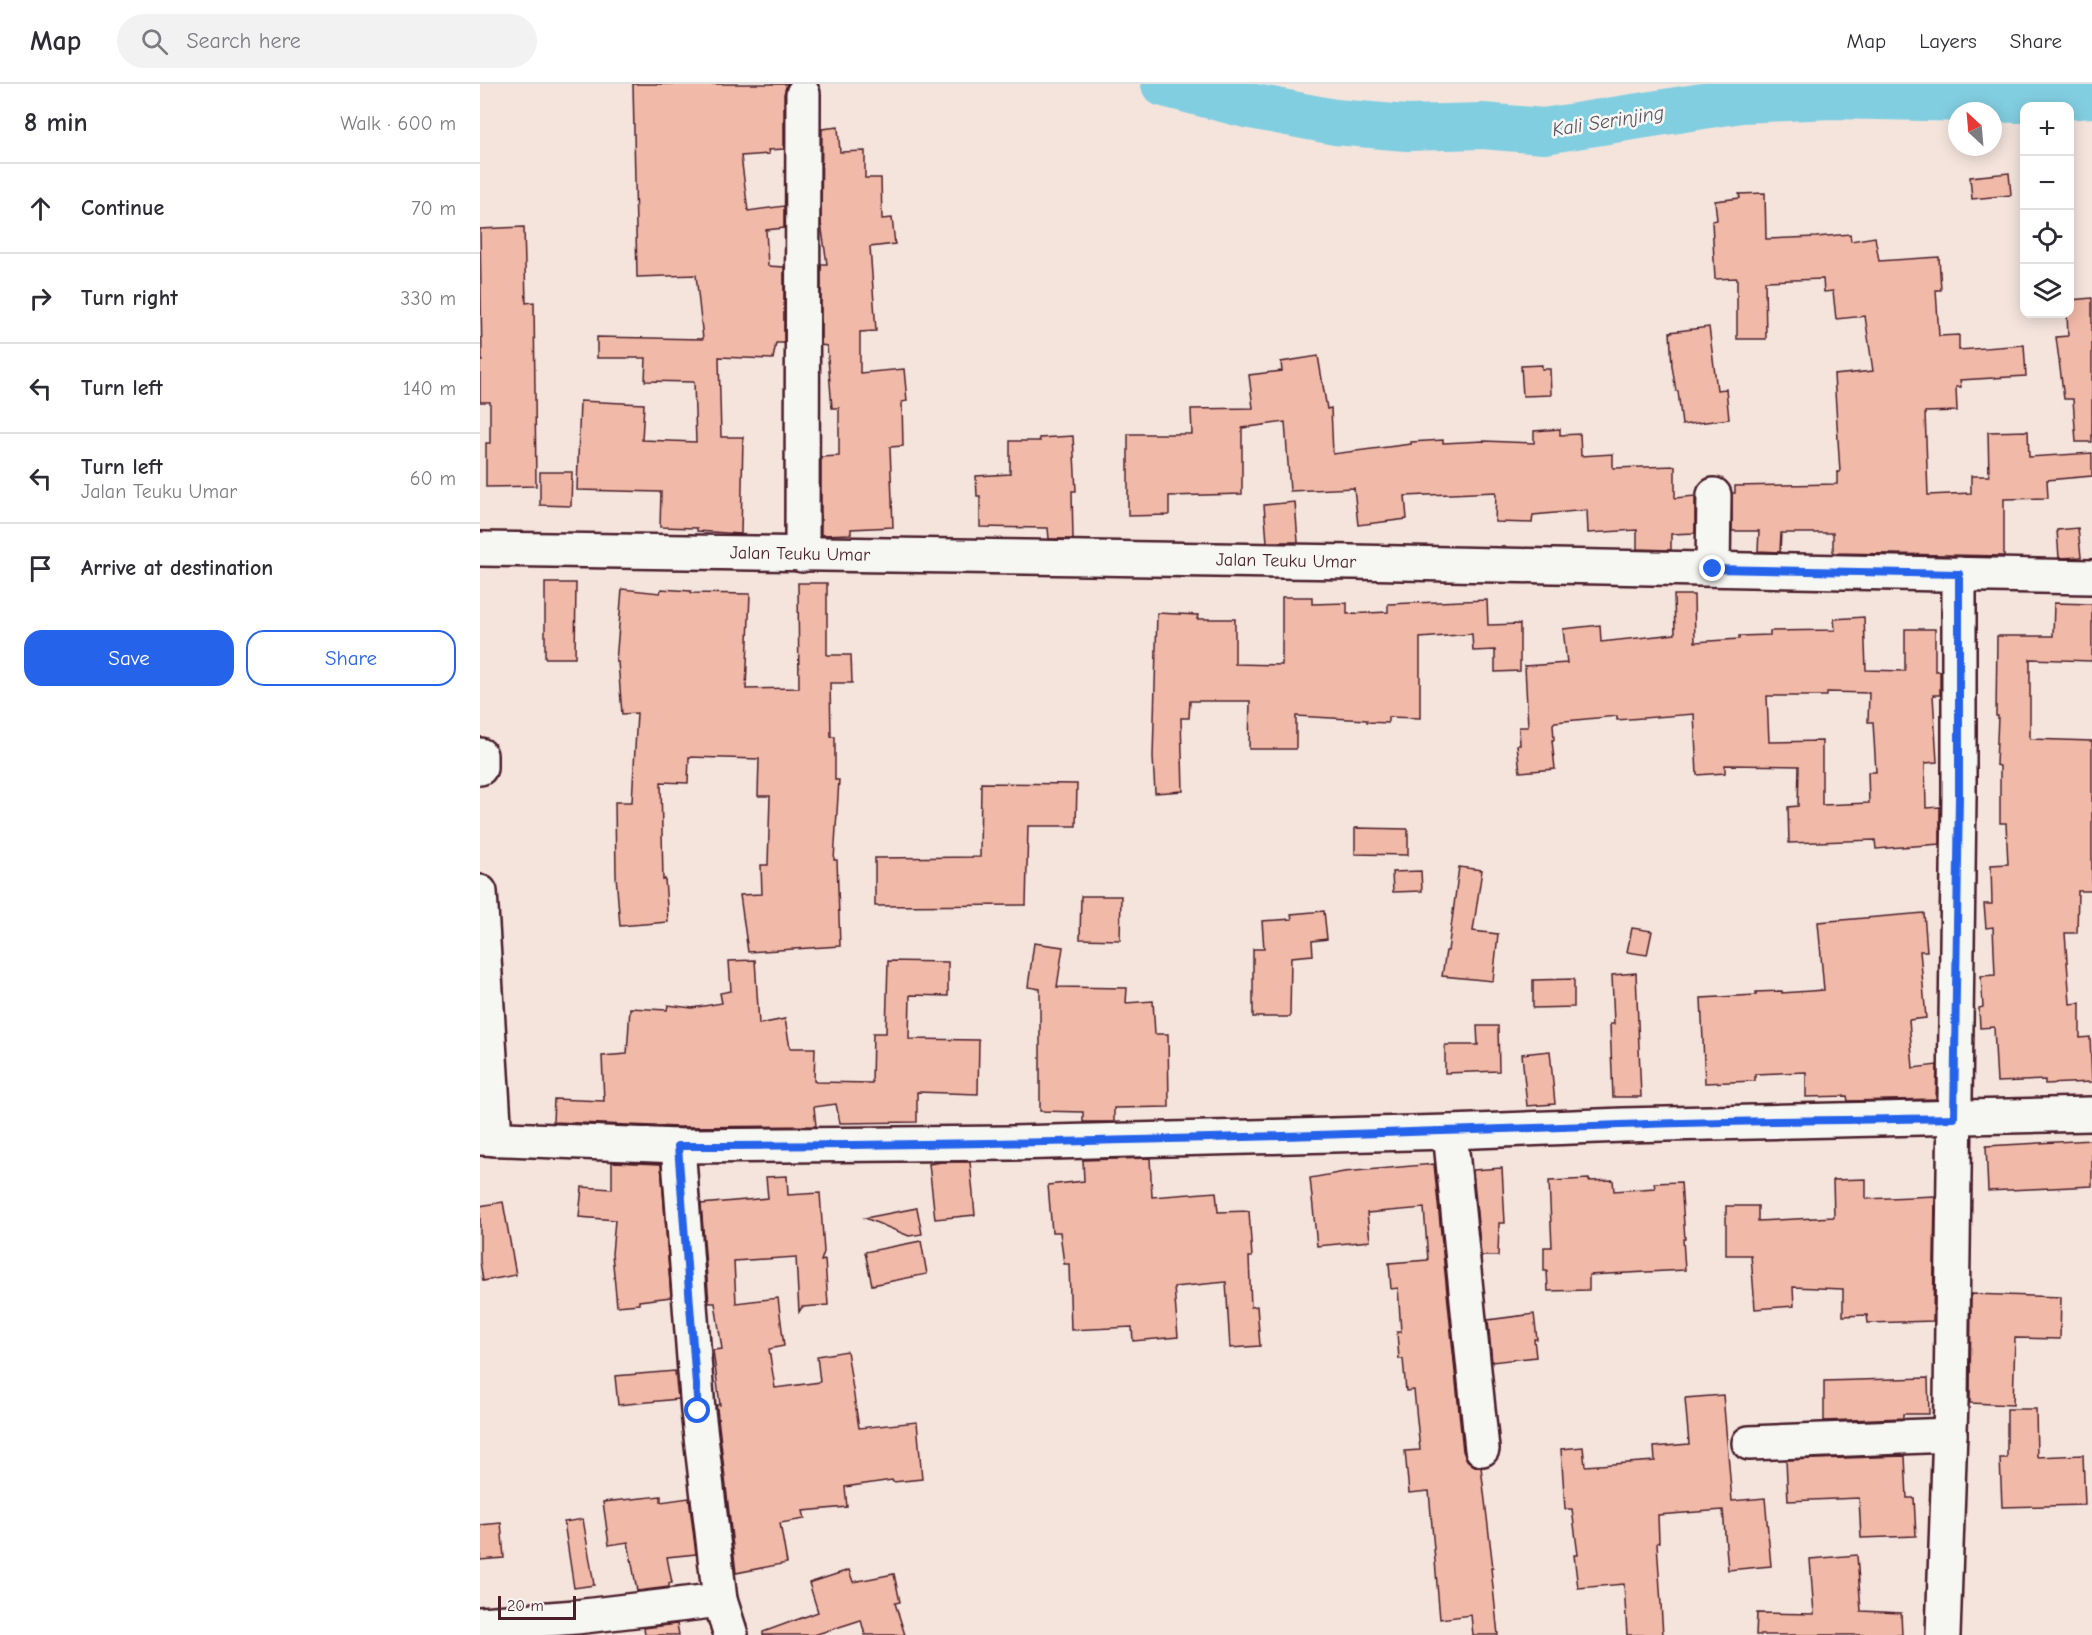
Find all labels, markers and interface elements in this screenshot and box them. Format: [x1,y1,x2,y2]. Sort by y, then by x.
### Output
search box [117,14,537,68]
text: Map [30,25,81,57]
icon: search [138,25,171,58]
text: Search here [186,28,301,54]
text: Map [1847,29,1886,53]
text: Layers [1919,29,1977,53]
text: Share [2010,29,2062,53]
water label: Kali Serinjing [1550,101,1666,141]
north arrow [1948,102,2002,156]
map controls [2020,102,2074,318]
button: + [2020,102,2074,156]
text: 8 min [24,108,88,138]
text: Walk · 600 m [340,112,456,135]
button: − [2020,156,2074,210]
icon: ahead [24,192,57,225]
text: Continue [81,195,164,221]
text: 70 m [411,197,456,220]
button: locate [2020,210,2074,264]
button: layers [2020,264,2074,318]
icon: right [24,282,57,315]
text: Turn right [81,285,178,311]
text: 330 m [400,287,456,310]
icon: left [24,372,57,405]
text: Turn left [81,375,163,401]
text: 140 m [403,377,456,400]
text: Turn left [81,454,163,480]
icon: left [24,462,57,495]
text: 60 m [410,467,456,490]
text: Jalan Teuku Umar [81,480,237,503]
street label: Jalan Teuku Umar [730,542,871,566]
street label: Jalan Teuku Umar [1216,549,1357,573]
icon: arrive [24,552,57,585]
text: Arrive at destination [81,555,273,581]
route end [1699,555,1725,581]
button: Save [24,630,234,686]
button: Share [246,630,456,686]
route start [684,1397,710,1423]
scale bar [498,1593,576,1620]
text: 20 m [507,1597,544,1615]

